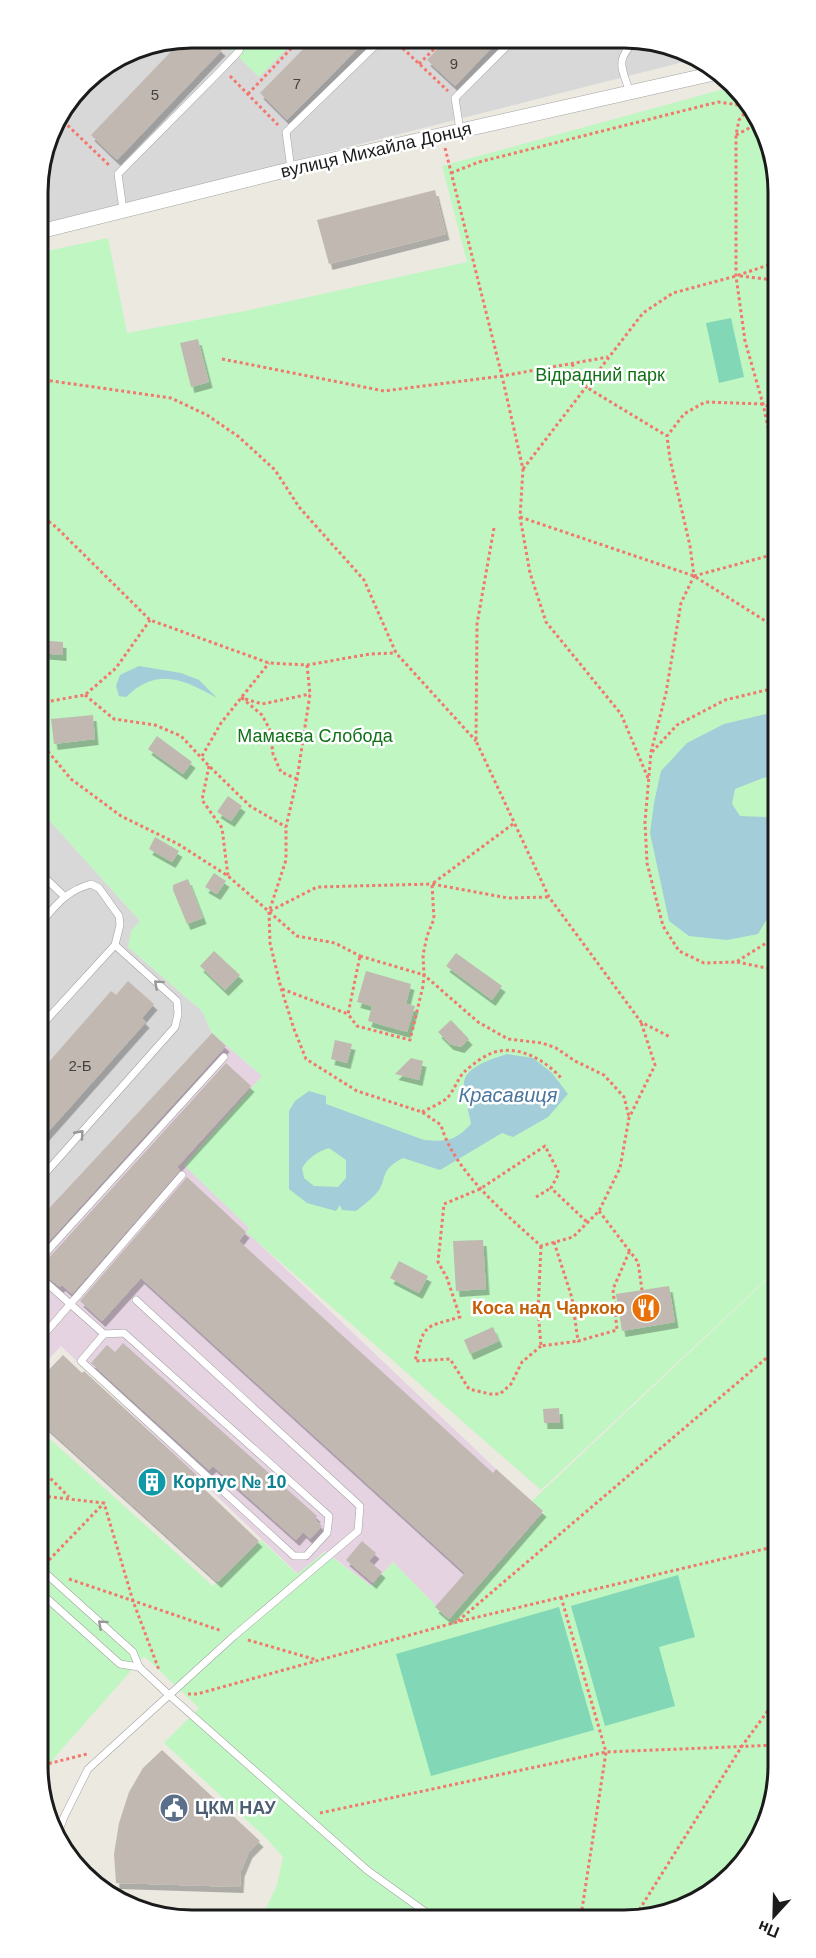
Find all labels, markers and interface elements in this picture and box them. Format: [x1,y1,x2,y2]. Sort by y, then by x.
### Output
house number: 9 [450,55,458,72]
house number: 7 [293,75,301,92]
house number: 5 [151,86,159,103]
street label: вулиця Михайла Донця [279,118,473,182]
park label: Відрадний парк [535,365,665,385]
park label: Мамаєва Слобода [237,726,394,746]
one-way arrow [155,980,165,991]
house number: 2-Б [68,1057,92,1074]
water label: Красавиця [459,1084,558,1106]
one-way arrow [73,1131,84,1141]
restaurant icon: Коса над Чаркою [630,1292,662,1324]
place label: Коса над Чаркою [472,1298,625,1318]
building icon: Корпус № 10 [136,1466,168,1498]
place label: Корпус № 10 [173,1472,287,1492]
one-way arrow [98,1620,108,1631]
public building icon: ЦКМ НАУ [158,1792,190,1824]
place label: ЦКМ НАУ [195,1798,276,1818]
north arrow [744,1886,804,1946]
text: Пн [756,1918,782,1941]

